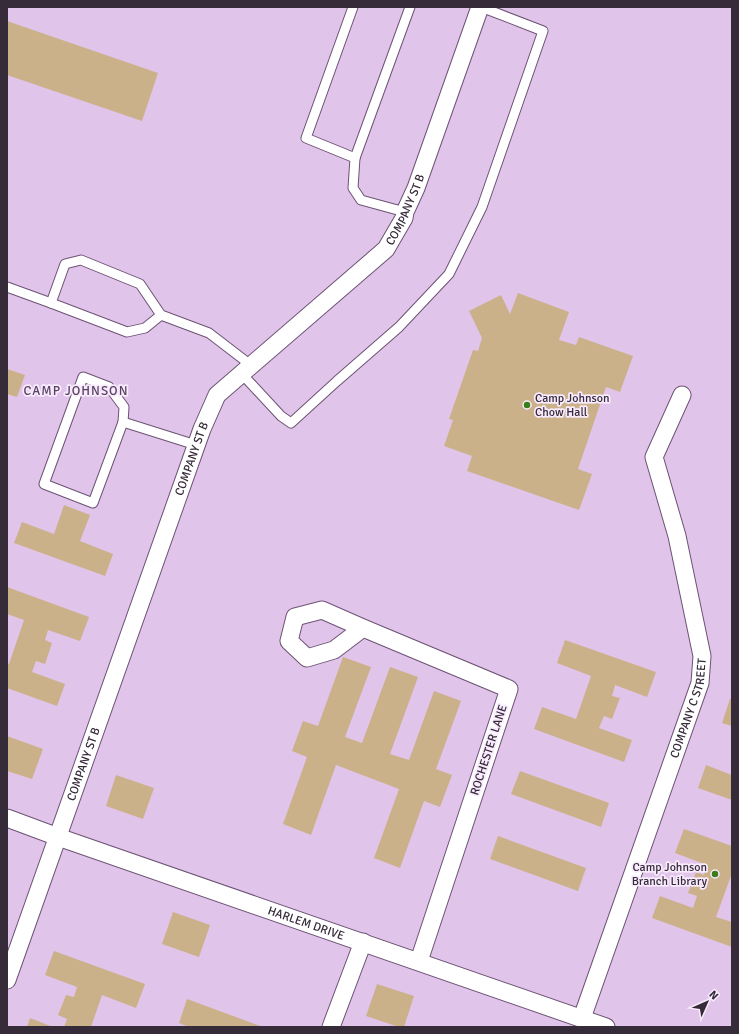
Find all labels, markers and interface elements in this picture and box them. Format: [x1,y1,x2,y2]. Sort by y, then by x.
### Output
street label: COMPANY ST B [382,172,428,248]
district label: CAMP JOHNSON [24,383,128,399]
place label: Camp Johnson Chow Hall [535,391,610,420]
marker: Camp Johnson Chow Hall [522,400,532,410]
street label: COMPANY ST B [172,419,212,498]
street label: COMPANY C STREET [667,658,709,760]
street label: ROCHESTER LANE [467,703,511,797]
street label: COMPANY ST B [63,725,103,803]
place label: Camp Johnson Branch Library [632,860,707,889]
marker: Camp Johnson Branch Library [710,869,720,879]
street label: HARLEM DRIVE [266,903,347,943]
north arrow [687,982,727,1022]
text: N [706,988,721,1003]

